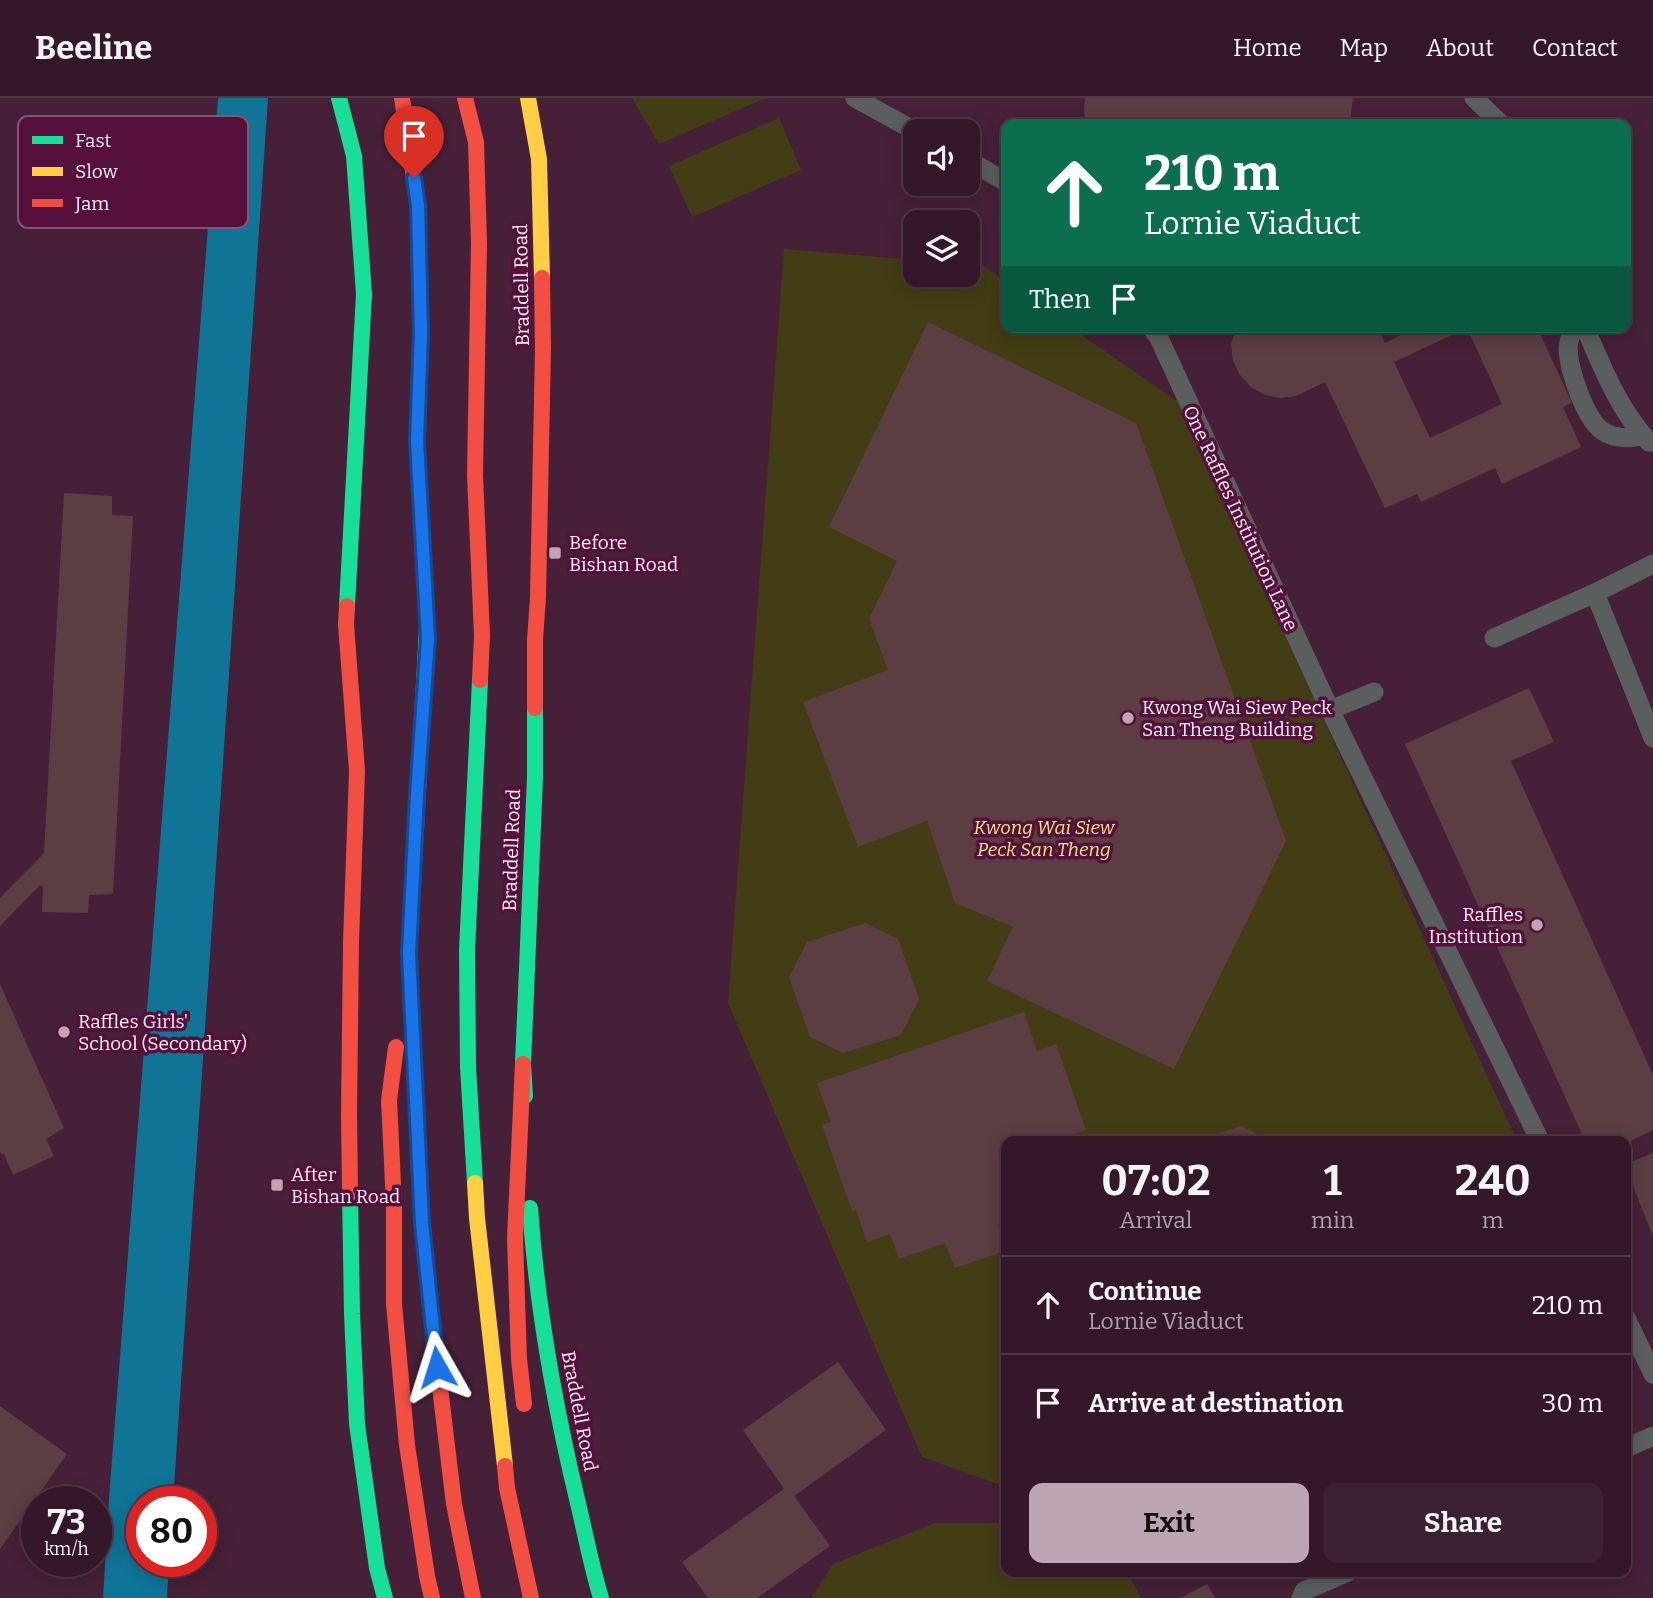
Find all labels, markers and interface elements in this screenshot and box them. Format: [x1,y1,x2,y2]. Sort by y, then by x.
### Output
text: Beeline [35,28,152,68]
text: Home [1233,34,1302,62]
text: Map [1340,34,1388,62]
text: About [1426,34,1494,62]
text: Contact [1532,34,1618,62]
pin [384,106,444,178]
legend [18,116,248,228]
icon: arrive [395,117,433,155]
map controls [903,119,980,287]
button: sound [903,119,980,196]
text: Fast [75,129,112,152]
text: 210 m [1144,144,1279,203]
icon: ahead [1029,147,1120,238]
text: Slow [75,160,118,183]
text: Jam [74,192,109,215]
text: Lornie Viaduct [1144,204,1361,242]
button: layers [903,210,980,287]
street label: Braddell Road [509,224,534,346]
icon: arrive [1105,280,1143,318]
text: Then [1029,284,1091,315]
street label: One Raffles Institution Lane [1178,402,1303,634]
place label: Before Bishan Road [569,531,678,576]
marker: Before Bishan Road [547,545,563,561]
place label: Kwong Wai Siew Peck San Theng Building [1142,696,1332,741]
marker: Kwong Wai Siew Peck San Theng Building [1120,710,1136,726]
street label: Braddell Road [498,788,525,912]
park label: Kwong Wai Siew Peck San Theng [974,816,1116,861]
place label: Raffles Institution [1429,903,1523,948]
marker: Raffles Institution [1529,917,1545,933]
place label: Raffles Girls' School (Secondary) [78,1010,247,1055]
marker: Raffles Girls' School (Secondary) [56,1024,72,1040]
text: 07:02 [1101,1156,1211,1206]
text: 1 [1324,1156,1342,1206]
text: 240 [1455,1156,1531,1206]
place label: After Bishan Road [291,1163,400,1208]
marker: After Bishan Road [269,1177,285,1193]
text: Arrival [1120,1206,1192,1234]
text: min [1311,1206,1354,1234]
text: m [1482,1206,1504,1234]
text: Continue [1088,1276,1202,1307]
icon: ahead [1029,1286,1067,1324]
text: 210 m [1532,1290,1603,1321]
text: Lornie Viaduct [1088,1307,1244,1335]
position arrow [400,1330,474,1404]
street label: Braddell Road [557,1349,602,1473]
icon: arrive [1029,1384,1067,1422]
text: Arrive at destination [1088,1388,1343,1419]
text: 30 m [1542,1388,1603,1419]
button: Exit [1029,1483,1309,1563]
button: Share [1323,1483,1603,1563]
speed limit sign: 80 [126,1486,217,1577]
text: 73 [47,1501,86,1543]
text: km/h [44,1538,89,1560]

